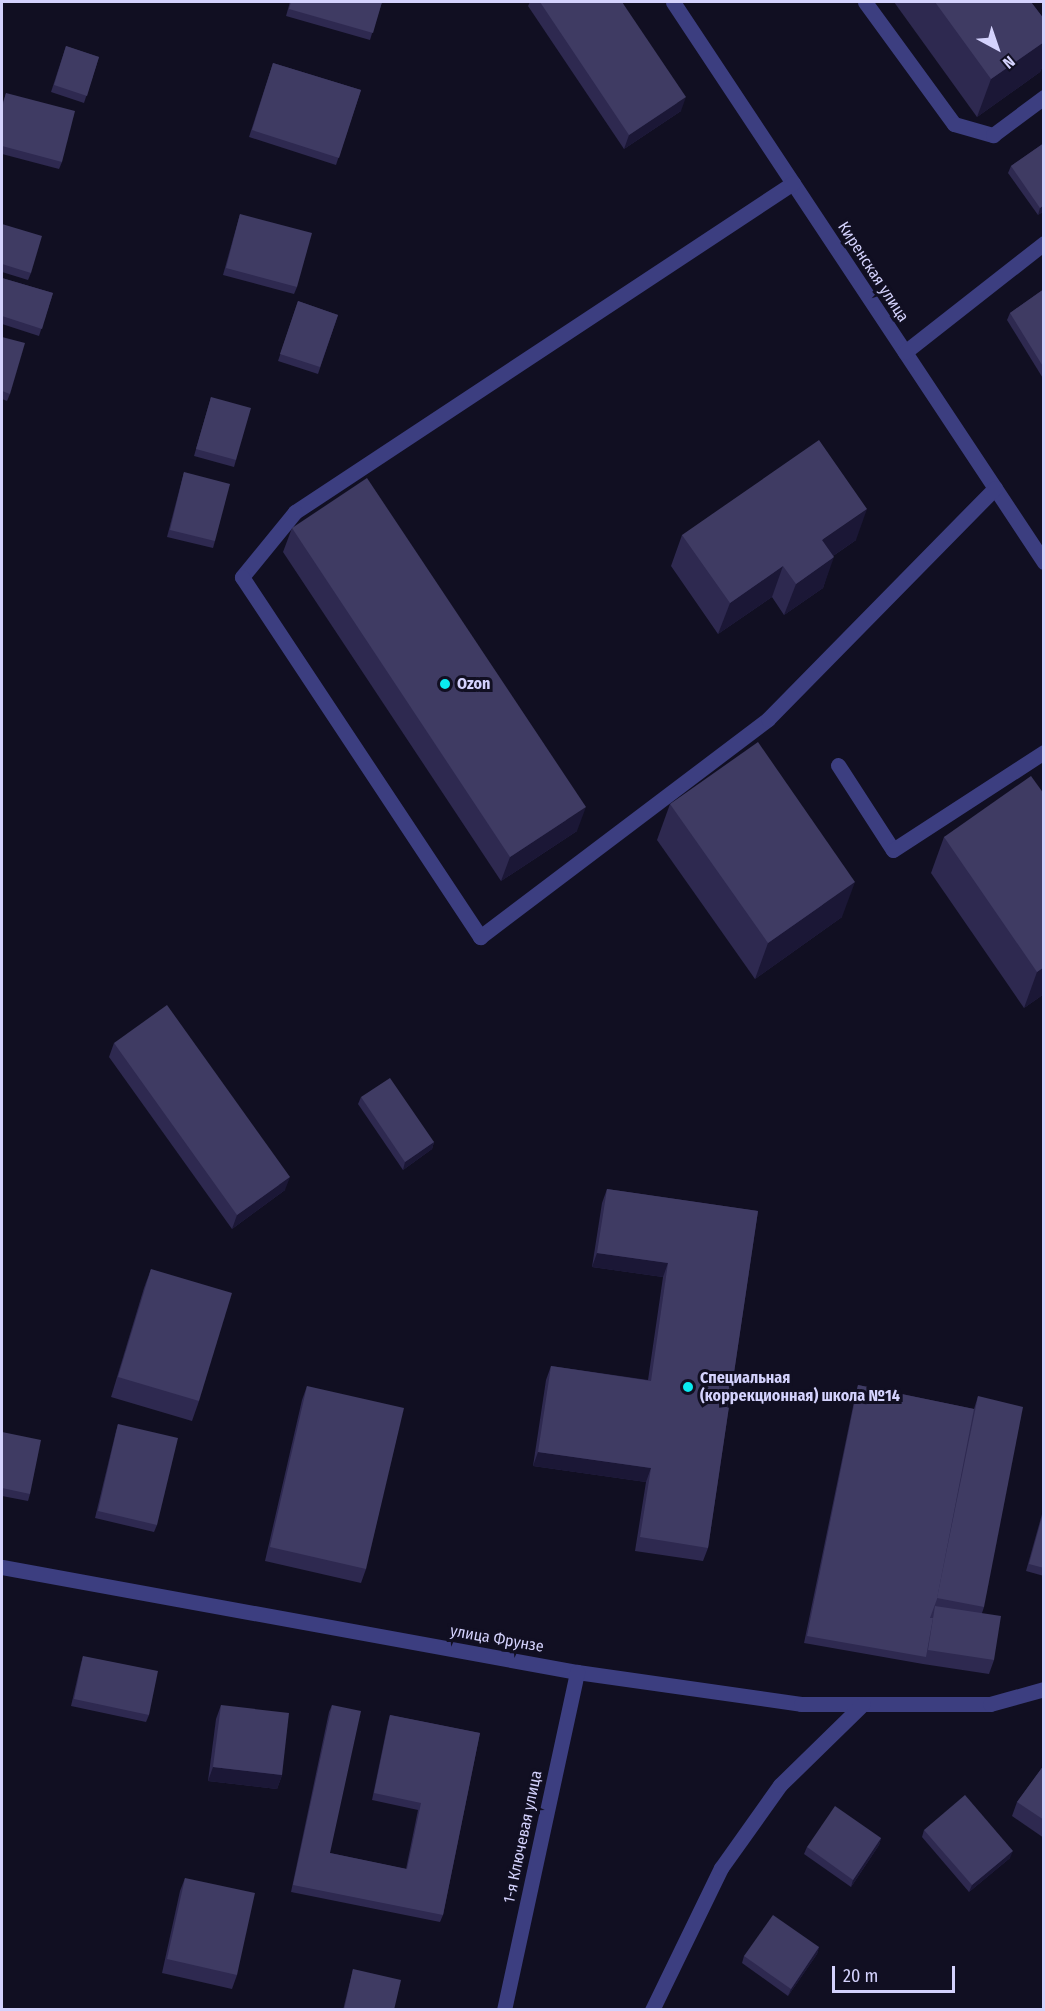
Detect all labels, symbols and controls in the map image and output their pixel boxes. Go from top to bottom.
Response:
north arrow [967,18,1027,78]
text: N [999,52,1019,73]
street label: Киренская улица [833,218,913,326]
place label: Ozon [457,674,490,694]
marker: Ozon [438,677,452,691]
place label: Специальная (коррекционная) школа №14 [700,1368,900,1406]
marker: Специальная (коррекционная) школа №14 [681,1380,695,1394]
street label: улица Фрунзе [449,1621,545,1657]
street label: 1-я Ключевая улица [500,1769,546,1905]
scale bar [835,1954,958,1992]
text: 20 m [843,1965,878,1987]

